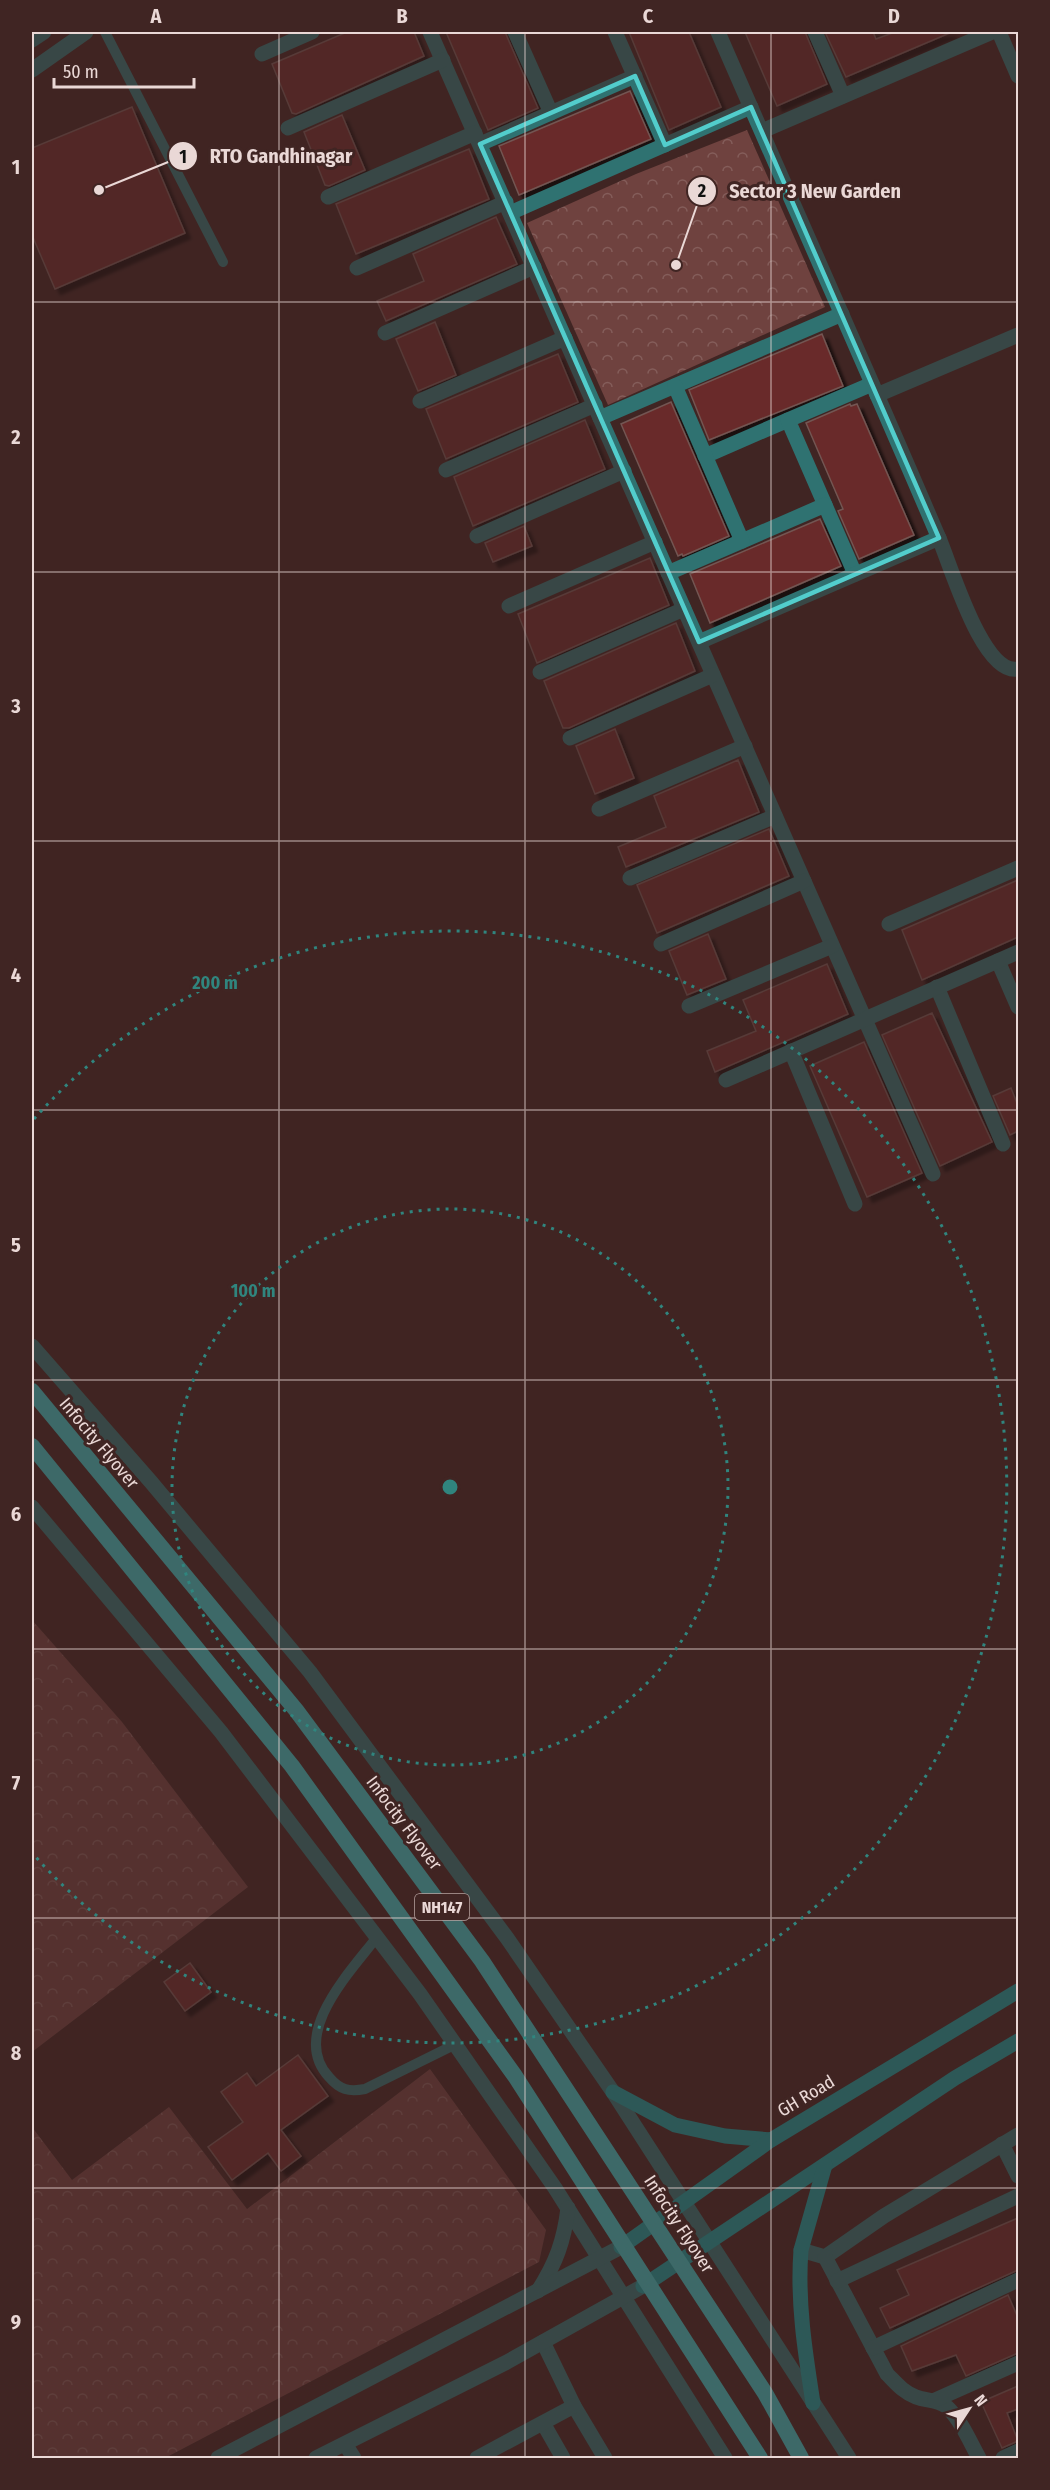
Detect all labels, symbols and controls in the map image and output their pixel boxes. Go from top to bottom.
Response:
text: A [150,4,163,28]
text: B [396,4,408,28]
text: C [643,4,654,28]
text: D [888,4,900,28]
scale bar [54,51,194,89]
text: 50 m [63,61,99,83]
callout: RTO Gandhinagar [168,137,364,175]
text: RTO Gandhinagar [210,144,353,168]
text: 1 [179,146,187,168]
text: 1 [12,155,20,179]
callout: Sector 3 New Garden [687,172,913,210]
text: Sector 3 New Garden [729,179,901,203]
text: 2 [697,180,706,202]
text: 2 [10,425,21,449]
text: 3 [10,694,21,718]
text: 4 [11,963,21,987]
text: 200 m [191,972,238,994]
text: 5 [11,1233,21,1257]
text: 100 m [231,1280,275,1302]
street label: Infocity Flyover [55,1393,144,1494]
centre of rings [440,1477,460,1497]
text: 6 [11,1502,21,1526]
text: 7 [12,1771,21,1795]
street label: Infocity Flyover [361,1772,447,1875]
road number: NH147 [415,1894,469,1920]
text: 8 [11,2041,22,2065]
street label: GH Road [773,2070,839,2122]
street label: Infocity Flyover [639,2171,719,2278]
text: 9 [11,2310,21,2334]
north arrow [939,2379,999,2439]
text: N [970,2391,991,2410]

